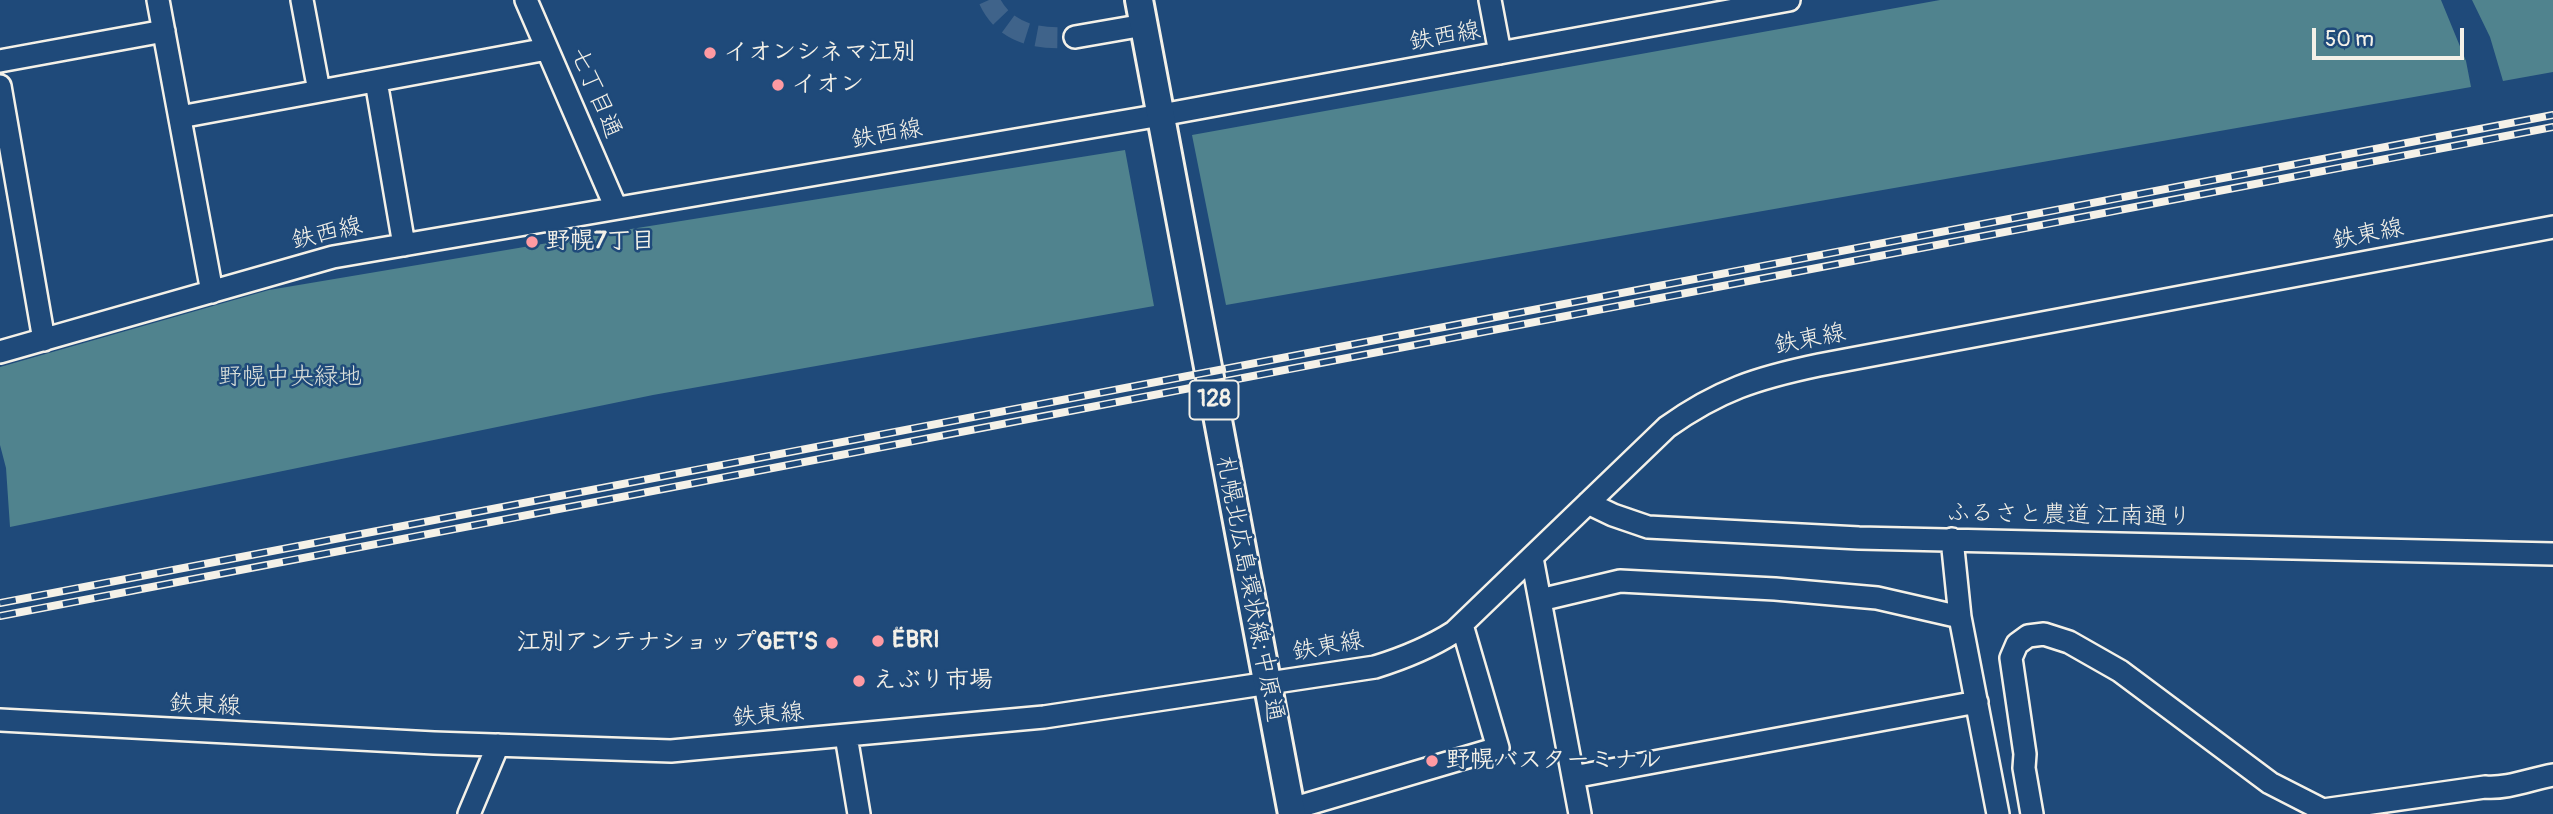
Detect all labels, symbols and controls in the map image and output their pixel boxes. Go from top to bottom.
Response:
scale bar [2315,14,2467,58]
street label: 鉄西線 [1407,17,1483,57]
text: 50 m [2325,26,2374,53]
place label: イオンシネマ江別 [724,39,916,67]
street label: 七丁目通 [563,43,627,143]
marker: イオンシネマ江別 [702,45,718,61]
place label: イオン [792,71,864,99]
marker: イオン [770,77,786,93]
street label: 鉄西線 [849,115,925,155]
street label: 鉄西線 [289,212,365,256]
street label: 鉄東線 [2330,214,2406,256]
place label: 野幌7丁目 [546,228,655,256]
marker: 野幌7丁目 [524,234,540,250]
street label: 鉄東線 [1772,319,1848,361]
park label: 野幌中央緑地 [218,364,362,392]
road number: 128 [1190,380,1238,420]
street label: 札幌北広島環状線;中原通 [1209,453,1289,725]
street label: ふるさと農道 江南通り [1946,499,2192,533]
place label: ËBRI [892,627,940,655]
street label: 鉄東線 [1290,627,1366,667]
place label: 江別アンテナショップGET’S [517,629,818,657]
marker: ËBRI [870,633,886,649]
marker: 江別アンテナショップGET’S [824,635,840,651]
place label: えぶり市場 [873,667,993,695]
marker: えぶり市場 [851,673,867,689]
street label: 鉄東線 [168,690,242,722]
street label: 鉄東線 [731,699,805,733]
place label: 野幌バスターミナル [1446,747,1662,775]
marker: 野幌バスターミナル [1424,753,1440,769]

